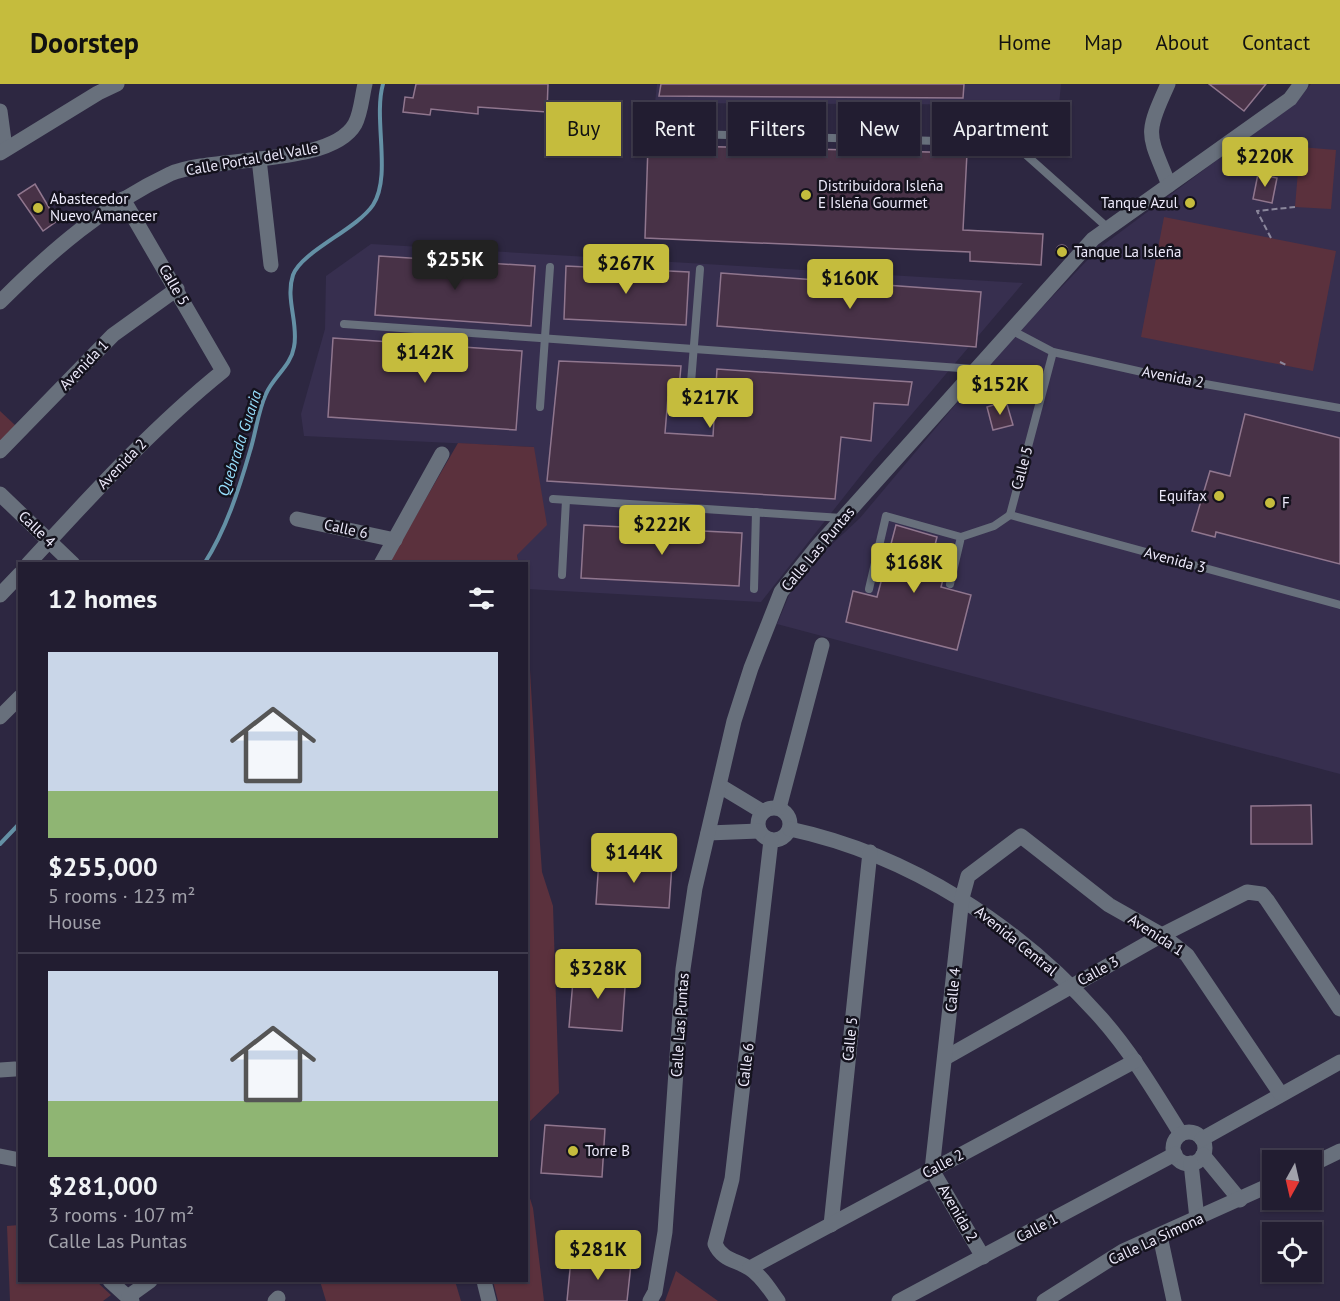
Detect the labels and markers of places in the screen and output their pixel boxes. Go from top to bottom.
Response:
pin: $220K [1223,137,1307,188]
place label: Distribuidora Isleña E Isleña Gourmet [818,176,944,212]
marker: Distribuidora Isleña E Isleña Gourmet [799,188,813,202]
place label: Abastecedor Nuevo Amanecer [50,189,157,225]
place label: Tanque Azul [1101,193,1179,212]
marker: Tanque Azul [1183,196,1197,210]
marker: Abastecedor Nuevo Amanecer [31,201,45,215]
pin: $255K [413,240,497,291]
place label: Tanque La Isleña [1074,242,1181,261]
pin: $267K [584,244,668,295]
marker: Tanque La Isleña [1055,245,1069,259]
pin: $160K [808,259,892,310]
pin: $142K [383,333,467,384]
pin: $152K [958,365,1042,416]
pin: $217K [668,378,752,429]
place label: Equifax [1159,486,1207,505]
marker: Equifax [1212,489,1226,503]
place label: F [1282,493,1290,512]
marker: F [1263,496,1277,510]
pin: $222K [620,505,704,556]
pin: $168K [872,543,956,594]
pin: $144K [592,833,676,884]
pin: $328K [556,949,640,1000]
place label: Torre B [585,1141,630,1160]
marker: Torre B [566,1144,580,1158]
pin: $281K [556,1230,640,1281]

